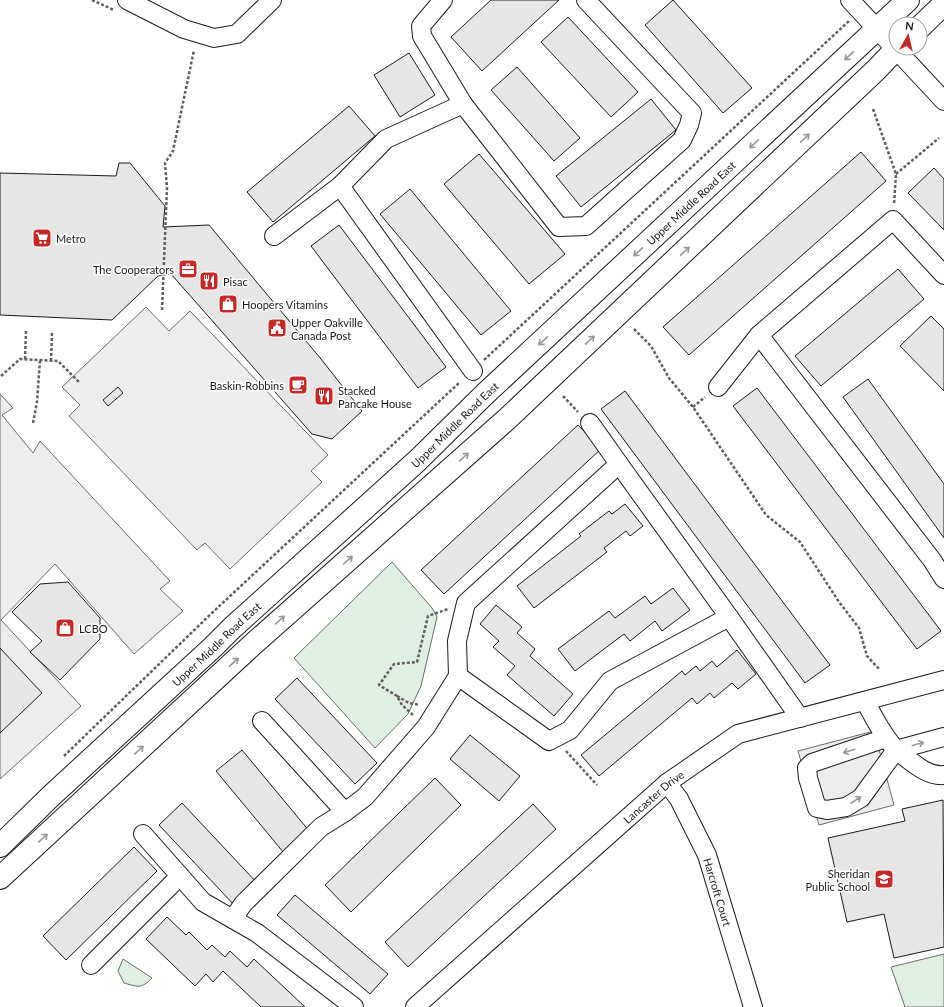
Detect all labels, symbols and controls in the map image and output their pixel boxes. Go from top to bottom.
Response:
north arrow [888,16,928,56]
text: N [904,19,915,33]
one-way arrow [844,51,854,61]
one-way arrow [800,133,810,143]
one-way arrow [748,140,759,149]
street label: Upper Middle Road East [643,158,738,247]
supermarket icon: Metro [31,227,53,249]
place label: Metro [56,232,86,245]
one-way arrow [680,246,690,256]
one-way arrow [633,247,643,257]
office icon: The Cooperators [177,258,199,280]
place label: The Cooperators [93,263,174,276]
restaurant icon: Pisac [198,270,220,292]
place label: Pisac [223,275,248,288]
shop icon: Hoopers Vitamins [217,293,239,315]
place label: Hoopers Vitamins [242,298,328,311]
place label: Upper Oakville Canada Post [291,316,363,342]
public building icon: Upper Oakville Canada Post [266,317,288,339]
one-way arrow [585,335,595,345]
one-way arrow [537,336,548,345]
cafe icon: Baskin-Robbins [287,374,309,396]
place label: Baskin-Robbins [210,379,284,392]
street label: Upper Middle Road East [408,379,501,470]
place label: Stacked Pancake House [338,384,412,410]
restaurant icon: Stacked Pancake House [313,385,335,407]
one-way arrow [459,452,469,462]
one-way arrow [343,555,353,564]
street label: Upper Middle Road East [169,599,263,688]
one-way arrow [275,615,285,625]
shop icon: LCBO [54,617,76,639]
place label: LCBO [79,622,108,635]
one-way arrow [229,657,239,666]
one-way arrow [911,740,924,747]
one-way arrow [133,745,144,754]
one-way arrow [844,747,856,755]
street label: Lancaster Drive [620,767,686,826]
one-way arrow [850,796,862,804]
one-way arrow [38,833,48,842]
street label: Harcroft Court [702,856,735,927]
place label: Sheridan Public School [805,867,870,893]
school or university icon: Sheridan Public School [873,868,895,890]

